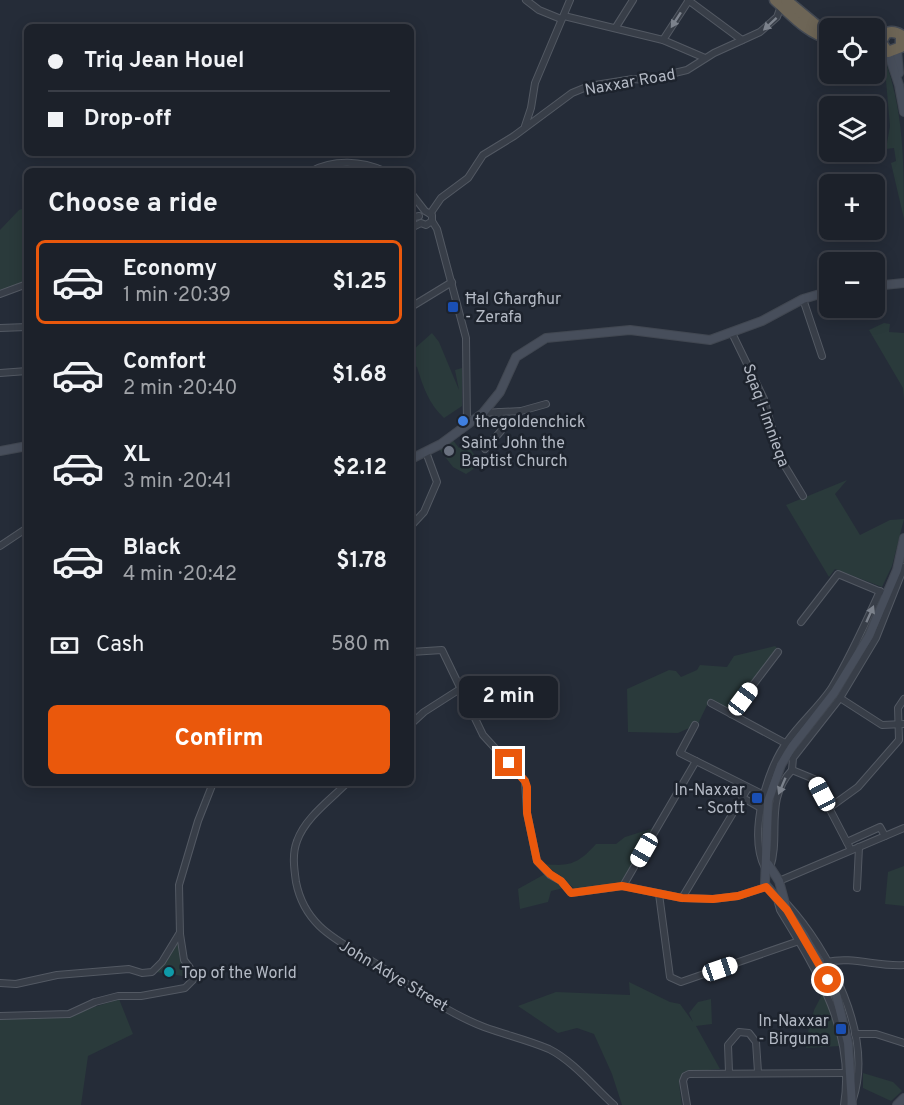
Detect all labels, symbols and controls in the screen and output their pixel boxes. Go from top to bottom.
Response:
one-way arrow [670,12,682,28]
one-way arrow [763,16,777,30]
map controls [819,18,885,318]
button: locate [819,18,885,84]
text: Triq Jean Houel [84,48,244,75]
street label: Naxxar Road [583,65,677,101]
button: layers [819,96,885,162]
text: Drop-off [84,106,171,133]
button: + [819,174,885,240]
text: Choose a ride [48,187,218,221]
button: − [819,252,885,318]
icon: car [51,255,105,309]
text: Economy [123,256,217,283]
text: $1.25 [333,269,387,296]
text: 1 min · 20:39 [123,283,231,309]
place label: Ħal Għargħur - Zerafa [465,290,561,328]
marker: Ħal Għargħur - Zerafa [446,300,460,314]
icon: car [51,348,105,402]
text: Comfort [123,349,206,376]
text: $1.68 [332,362,387,389]
street label: Sqaq l-Imnieqa [737,362,793,470]
text: 2 min · 20:40 [123,376,237,402]
place label: thegoldenchick [475,413,586,433]
marker: thegoldenchick [456,414,470,428]
place label: Saint John the Baptist Church [461,434,567,472]
icon: car [51,441,105,495]
text: XL [123,442,150,469]
marker: Saint John the Baptist Church [442,444,456,458]
text: $2.12 [333,455,387,482]
text: 3 min · 20:41 [123,469,232,495]
icon: car [51,534,105,588]
text: Black [123,535,181,562]
text: $1.78 [336,548,387,575]
text: 4 min · 20:42 [123,562,237,588]
one-way arrow [866,605,875,623]
icon: cash [48,629,81,662]
text: Cash [96,632,145,659]
text: 580 m [331,632,390,658]
callout: 2 min [460,676,558,718]
car [725,679,761,719]
text: 2 min [482,684,535,710]
button: Confirm [48,705,390,774]
route end [495,749,522,776]
car [806,774,838,814]
one-way arrow [778,777,788,795]
place label: In-Naxxar - Scott [674,781,745,819]
marker: In-Naxxar - Scott [750,791,764,805]
car [627,830,661,870]
street label: John Adye Street [335,936,451,1017]
car [700,955,740,983]
place label: Top of the World [181,964,297,984]
marker: Top of the World [162,965,176,979]
route start [814,966,841,993]
place label: In-Naxxar - Birguma [758,1012,829,1050]
marker: In-Naxxar - Birguma [834,1022,848,1036]

